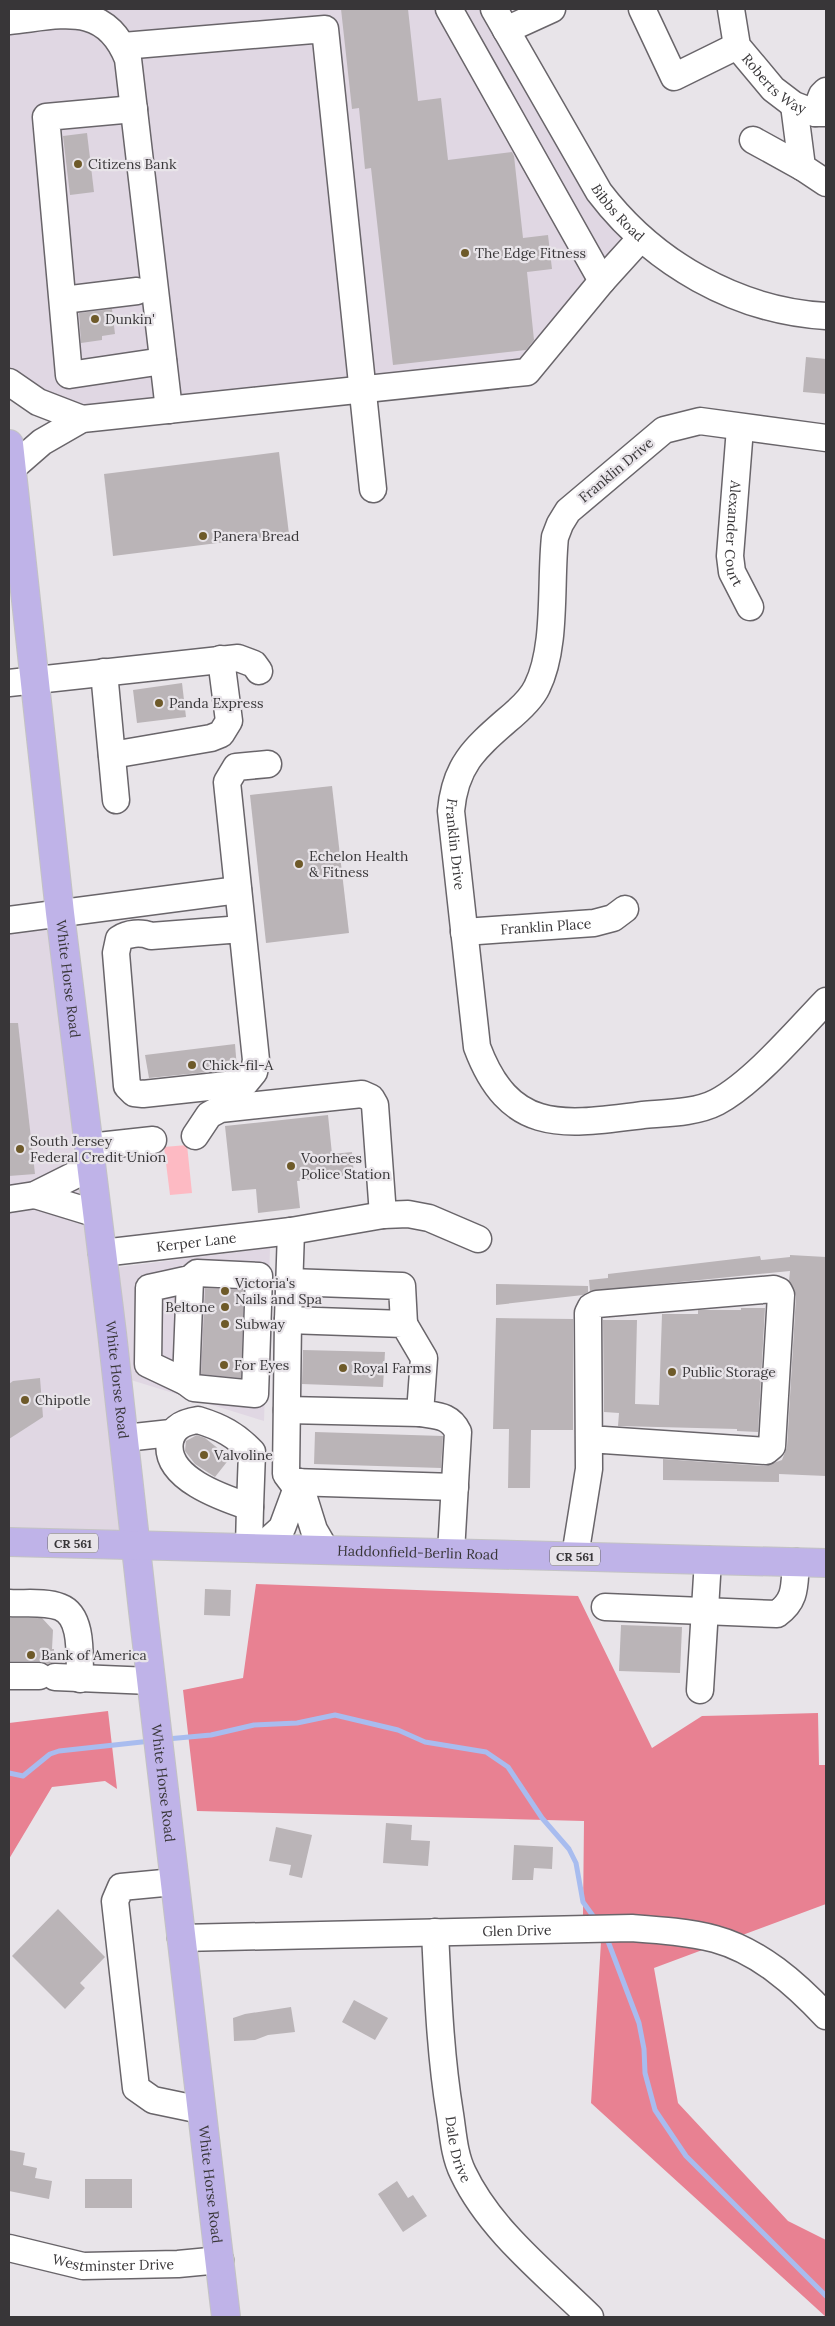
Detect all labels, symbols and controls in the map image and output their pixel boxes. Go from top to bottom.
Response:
street label: Roberts Way [738,50,809,118]
place label: Citizens Bank [88,155,177,173]
marker: Citizens Bank [72,158,84,170]
street label: Bibbs Road [587,181,648,245]
place label: The Edge Fitness [475,244,586,262]
marker: The Edge Fitness [459,247,471,259]
place label: Dunkin' [105,310,155,328]
marker: Dunkin' [89,313,101,325]
street label: Franklin Drive [575,433,657,506]
street label: Alexander Court [721,479,747,590]
place label: Panera Bread [213,527,299,545]
marker: Panera Bread [197,530,209,542]
place label: Panda Express [169,694,263,712]
marker: Panda Express [153,697,165,709]
street label: Franklin Drive [442,797,469,891]
place label: Echelon Health & Fitness [309,847,408,881]
marker: Echelon Health & Fitness [293,858,305,870]
street label: Franklin Place [500,914,592,938]
street label: White Horse Road [52,919,84,1039]
place label: Chick-fil-A [202,1056,274,1074]
marker: Chick-fil-A [186,1059,198,1071]
place label: South Jersey Federal Credit Union [30,1132,167,1166]
marker: South Jersey Federal Credit Union [14,1143,26,1155]
place label: Voorhees Police Station [300,1149,391,1183]
marker: Voorhees Police Station [285,1160,297,1172]
street label: Kerper Lane [155,1228,238,1256]
place label: Victoria's Nails and Spa [234,1274,322,1308]
marker: Victoria's Nails and Spa [219,1285,231,1297]
place label: Beltone [165,1298,215,1316]
marker: Beltone [219,1301,231,1313]
place label: Subway [235,1315,285,1333]
marker: Subway [219,1318,231,1330]
street label: White Horse Road [102,1320,133,1440]
place label: For Eyes [234,1356,289,1374]
marker: For Eyes [218,1359,230,1371]
place label: Royal Farms [353,1359,431,1377]
marker: Royal Farms [337,1362,349,1374]
place label: Public Storage [682,1363,776,1381]
marker: Public Storage [666,1366,678,1378]
place label: Chipotle [35,1391,91,1409]
marker: Chipotle [19,1394,31,1406]
place label: Valvoline [213,1446,273,1464]
marker: Valvoline [198,1449,210,1461]
road number: CR 561 [48,1534,98,1552]
street label: Haddonfield-Berlin Road [337,1541,499,1564]
road number: CR 561 [550,1546,600,1565]
place label: Bank of America [41,1646,147,1664]
marker: Bank of America [25,1649,37,1661]
street label: White Horse Road [147,1723,179,1843]
street label: Glen Drive [482,1921,552,1940]
street label: Dale Drive [441,2115,475,2186]
street label: White Horse Road [195,2124,226,2244]
street label: Westminster Drive [51,2250,174,2275]

